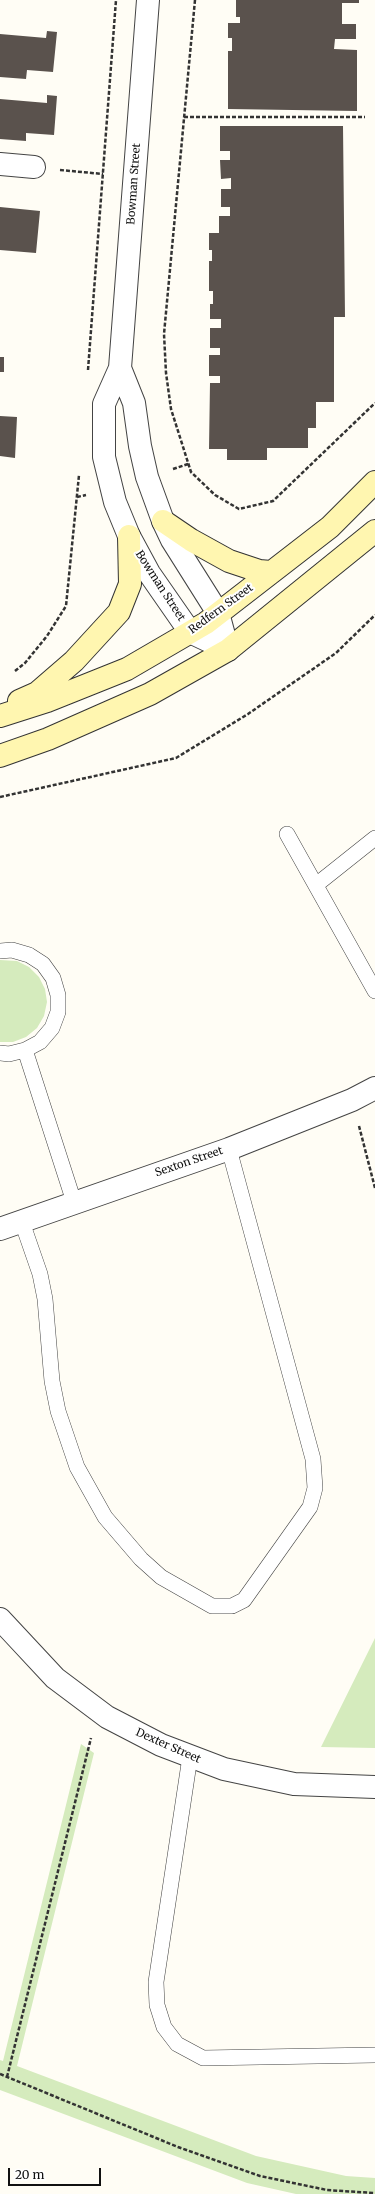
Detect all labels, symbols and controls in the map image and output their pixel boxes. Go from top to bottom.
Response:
street label: Bowman Street [125,143,143,225]
street label: Bowman Street [132,548,188,624]
street label: Redfern Street [186,581,256,637]
street label: Sexton Street [153,1144,225,1180]
street label: Dexter Street [133,1726,203,1766]
scale bar [10,2160,103,2186]
text: 20 m [15,2167,44,2182]

